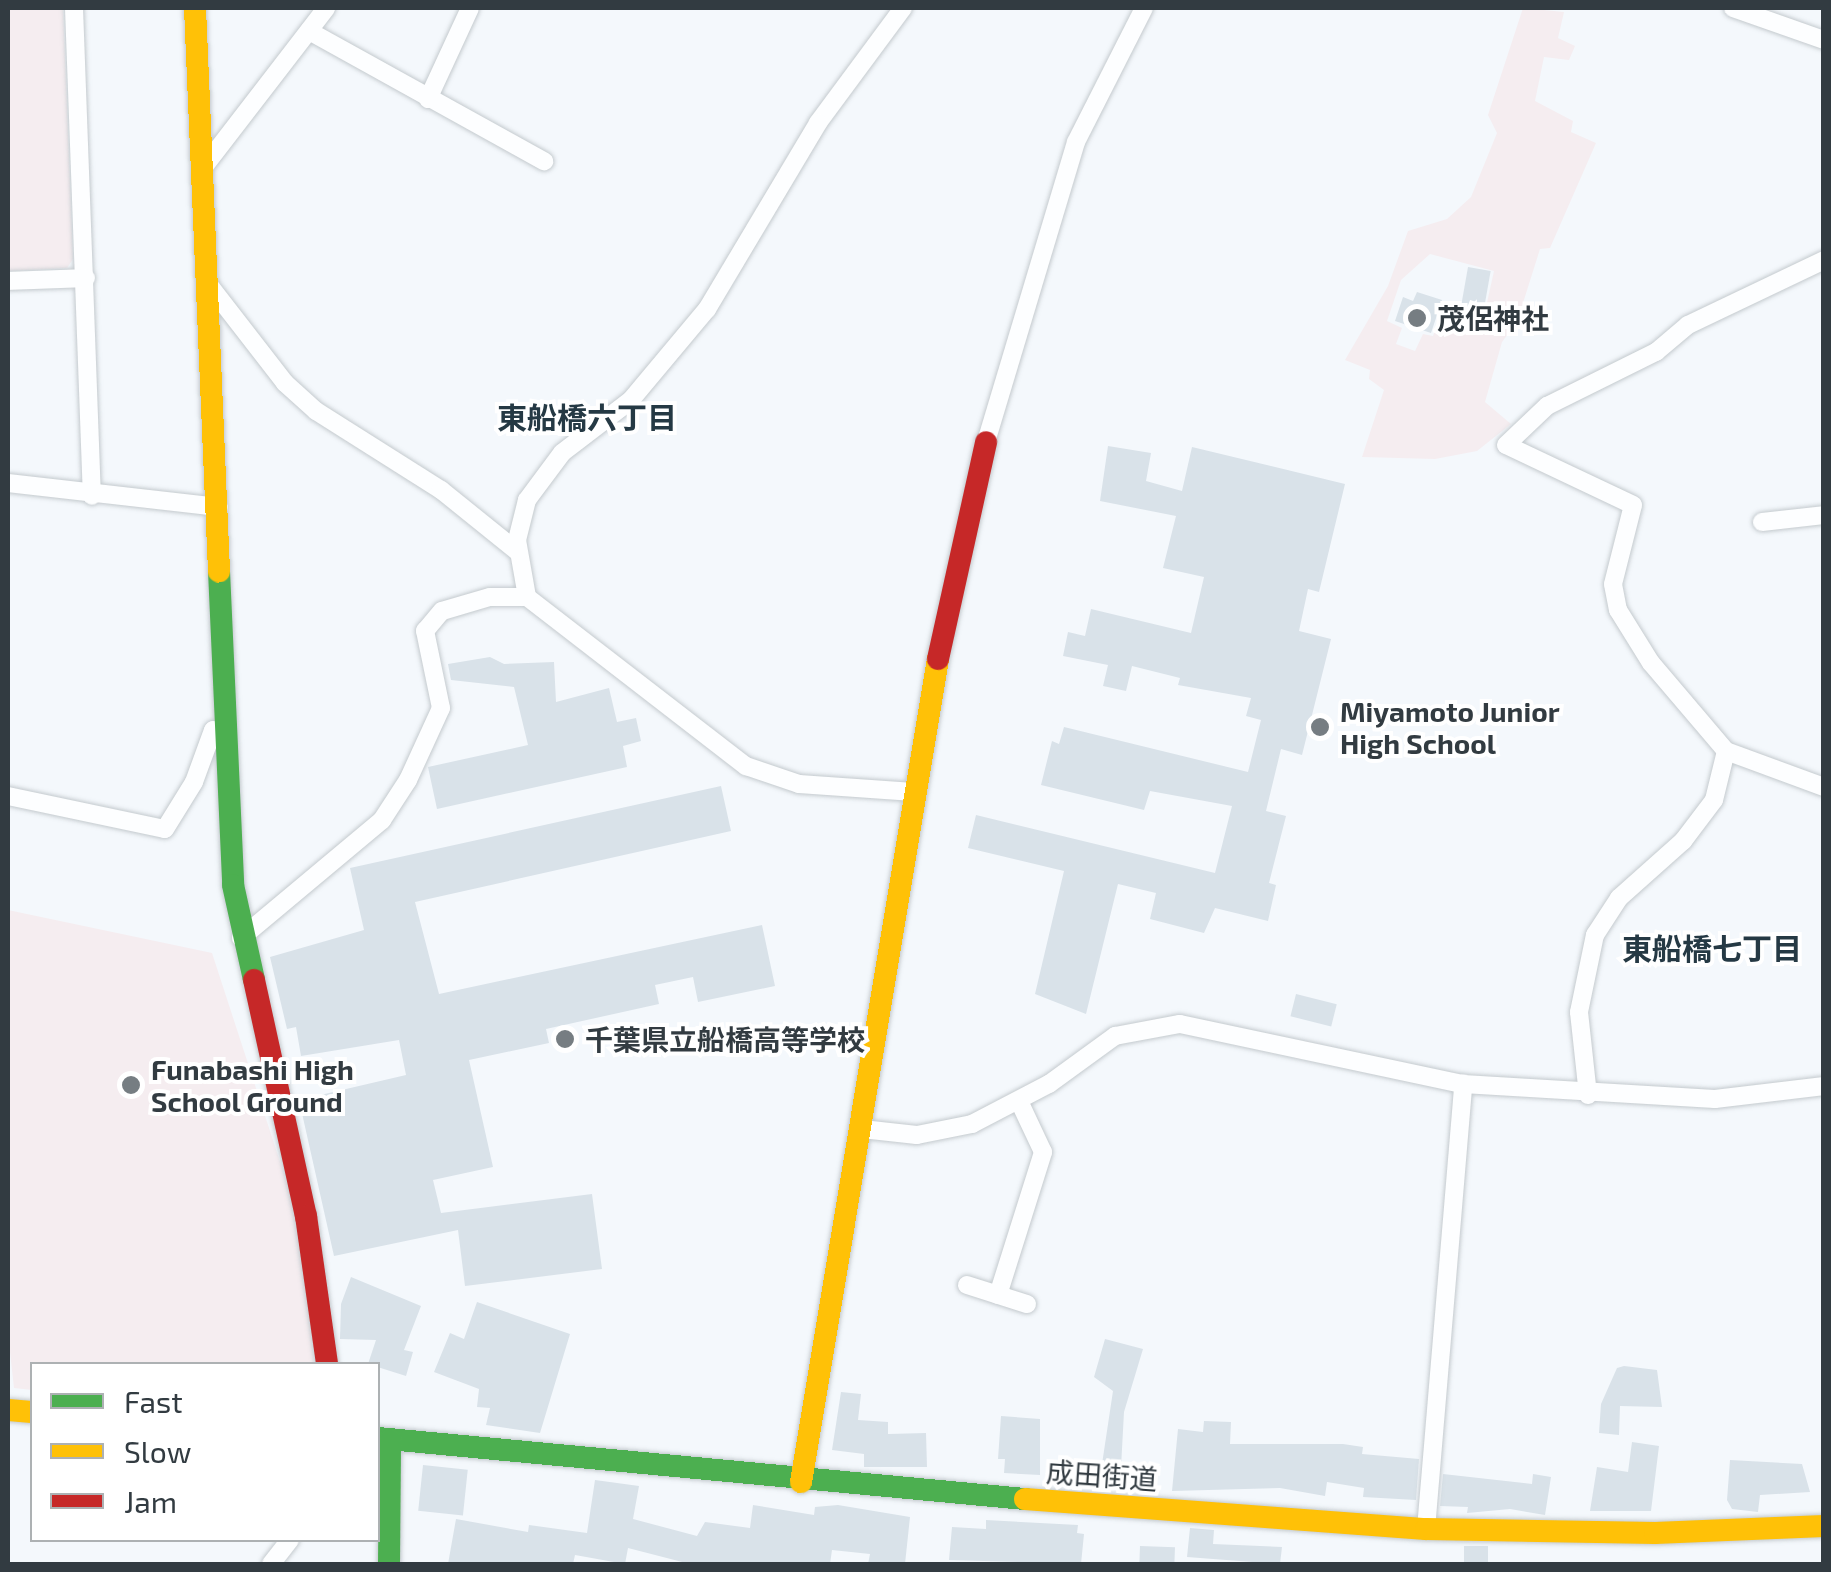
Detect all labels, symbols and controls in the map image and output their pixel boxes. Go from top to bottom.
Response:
place label: 茂侶神社 [1437,301,1549,335]
marker: 茂侶神社 [1406,307,1428,329]
district label: 東船橋六丁目 [497,399,677,435]
place label: Miyamoto Junior High School [1340,694,1560,760]
marker: Miyamoto Junior High School [1309,716,1331,738]
district label: 東船橋七丁目 [1622,930,1802,966]
place label: 千葉県立船橋高等学校 [585,1022,865,1056]
marker: 千葉県立船橋高等学校 [554,1028,576,1050]
place label: Funabashi High School Ground [151,1052,354,1118]
marker: Funabashi High School Ground [120,1074,142,1096]
legend [30,1362,380,1542]
text: Fast [124,1383,183,1419]
text: Slow [124,1433,191,1469]
street label: 成田街道 [1045,1454,1159,1496]
text: Jam [124,1483,177,1519]

